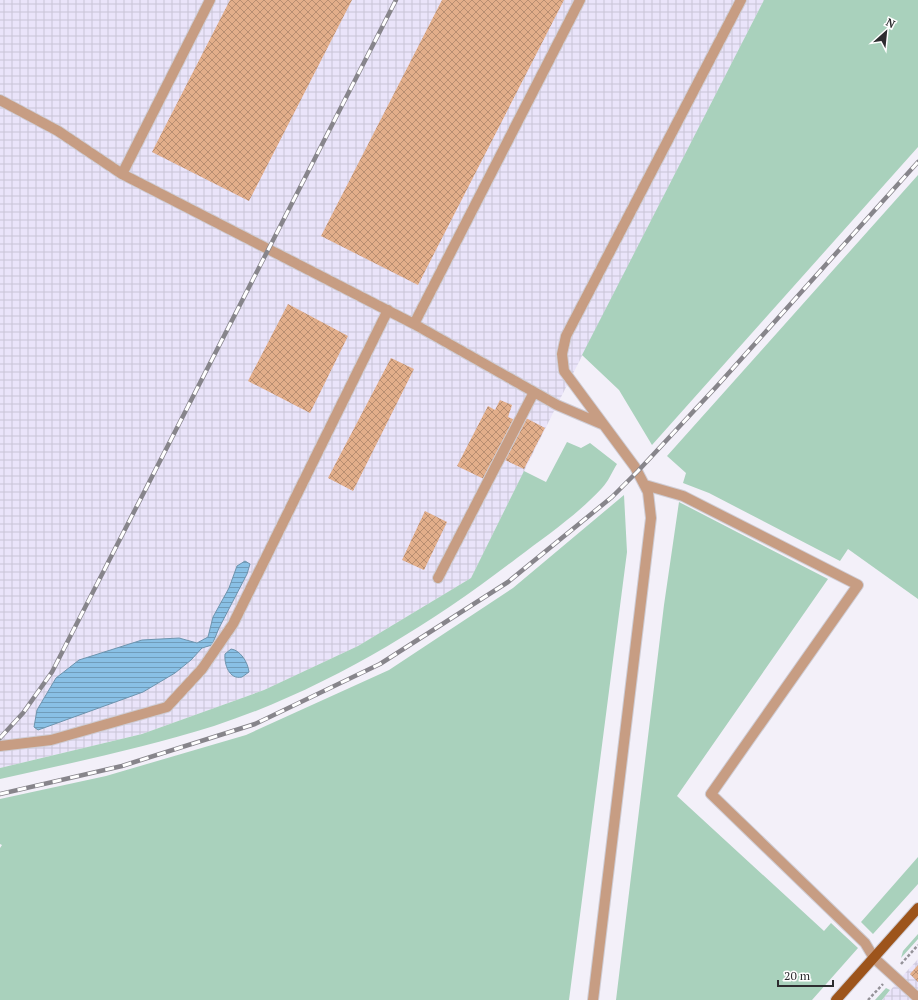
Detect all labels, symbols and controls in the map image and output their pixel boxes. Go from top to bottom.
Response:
north arrow [866,12,906,52]
text: N [884,15,898,32]
scale bar [778,962,833,988]
text: 20 m [784,968,811,983]

